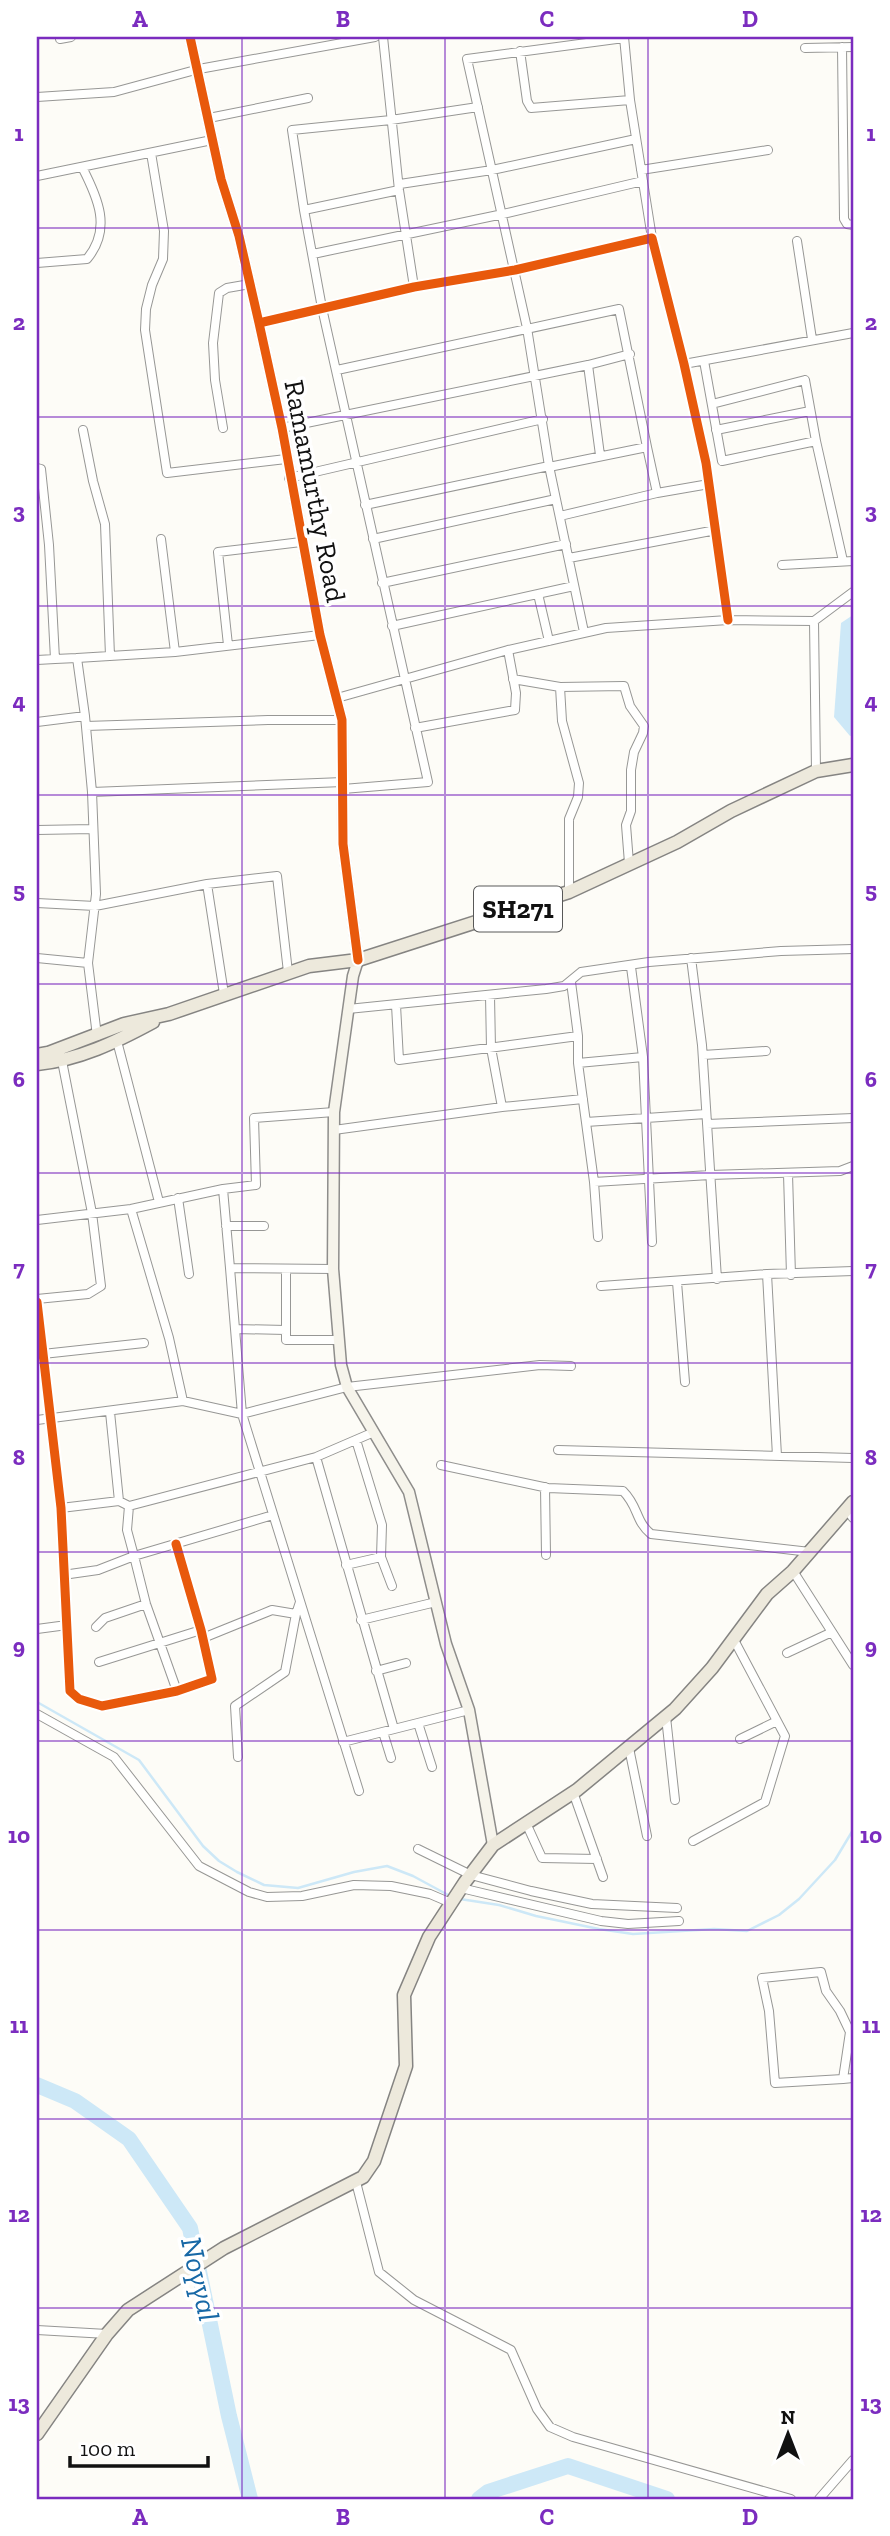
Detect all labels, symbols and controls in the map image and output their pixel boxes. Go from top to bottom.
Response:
text: A [132,5,148,33]
text: B [336,5,350,33]
text: C [540,5,554,33]
text: D [742,5,758,33]
text: 1 [14,119,24,147]
text: 1 [866,119,876,147]
text: 2 [13,308,25,336]
text: 2 [865,308,877,336]
street label: Ramamurthy Road [277,377,353,605]
text: 3 [13,497,25,525]
text: 3 [865,497,877,525]
text: 4 [12,687,26,715]
text: 4 [864,687,878,715]
text: 5 [13,876,25,904]
text: 5 [865,876,877,904]
road number: SH271 [474,887,562,932]
text: 6 [13,1065,25,1093]
text: 6 [865,1065,877,1093]
text: 7 [13,1254,25,1282]
text: 7 [865,1254,877,1282]
text: 8 [13,1443,25,1471]
text: 8 [865,1443,877,1471]
text: 9 [13,1632,25,1660]
text: 9 [865,1632,877,1660]
text: 10 [8,1821,30,1849]
text: 10 [860,1821,882,1849]
text: 11 [10,2011,28,2039]
text: 11 [862,2011,880,2039]
text: 12 [8,2200,30,2228]
text: 12 [860,2200,882,2228]
water label: Noyyal [173,2233,227,2325]
text: 13 [8,2389,30,2417]
text: 13 [860,2389,882,2417]
north arrow [754,2400,824,2470]
text: N [781,2406,795,2429]
scale bar [70,2424,208,2468]
text: 100 m [80,2436,135,2461]
text: A [132,2503,148,2531]
text: B [336,2503,350,2531]
text: C [540,2503,554,2531]
text: D [742,2503,758,2531]

